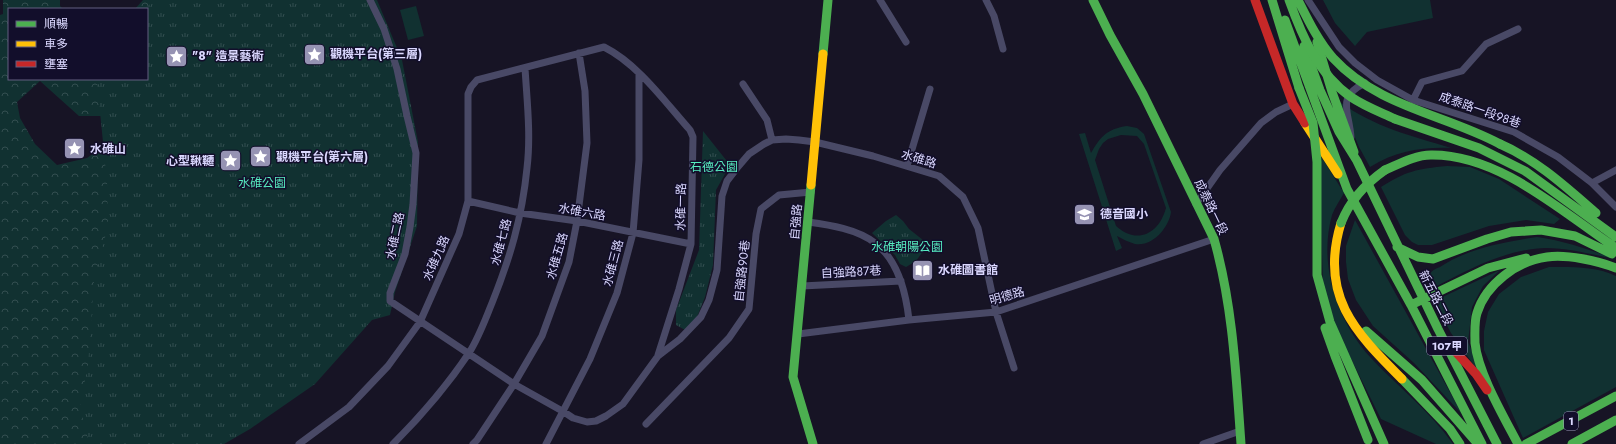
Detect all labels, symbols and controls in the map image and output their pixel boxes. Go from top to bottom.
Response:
legend [8,8,148,80]
text: 順暢 [44,15,68,33]
text: 車多 [44,35,68,53]
place icon: 觀機平台(第三層) [302,41,328,67]
place icon: "8" 造景藝術 [164,43,190,69]
place label: 觀機平台(第三層) [330,45,422,63]
place label: "8" 造景藝術 [192,47,264,65]
text: 壅塞 [44,55,68,73]
street label: 成泰路一段98巷 [1437,88,1523,132]
place icon: 水碓山 [62,136,88,162]
place label: 水碓山 [90,140,126,158]
place icon: 觀機平台(第六層) [247,144,273,170]
street label: 水碓路 [899,145,939,173]
place icon: 心型鞦韆 [217,148,243,174]
place label: 觀機平台(第六層) [276,148,368,166]
place label: 心型鞦韆 [166,152,215,170]
park label: 石德公園 [690,158,738,176]
park label: 水碓公園 [238,174,286,192]
street label: 成泰路一段 [1190,176,1232,238]
street label: 水碓一路 [672,183,690,231]
street label: 水碓六路 [557,199,607,225]
school or university icon: 德音國小 [1071,201,1097,227]
street label: 自強路 [785,203,807,241]
place label: 德音國小 [1100,205,1148,223]
street label: 水碓二路 [381,211,409,261]
street label: 水碓七路 [486,216,516,268]
street label: 水碓五路 [542,230,572,282]
street label: 水碓九路 [418,232,454,284]
street label: 水碓三路 [598,237,628,289]
park label: 水碓朝陽公園 [871,238,943,256]
street label: 自強路90巷 [730,239,754,303]
library icon: 水碓圖書館 [910,257,936,283]
street label: 自強路87巷 [820,261,882,283]
place label: 水碓圖書館 [938,261,998,279]
street label: 新五路二段 [1414,267,1458,329]
street label: 明德路 [987,282,1027,310]
road number: 107甲 [1427,337,1467,355]
road number: 1 [1564,412,1578,430]

